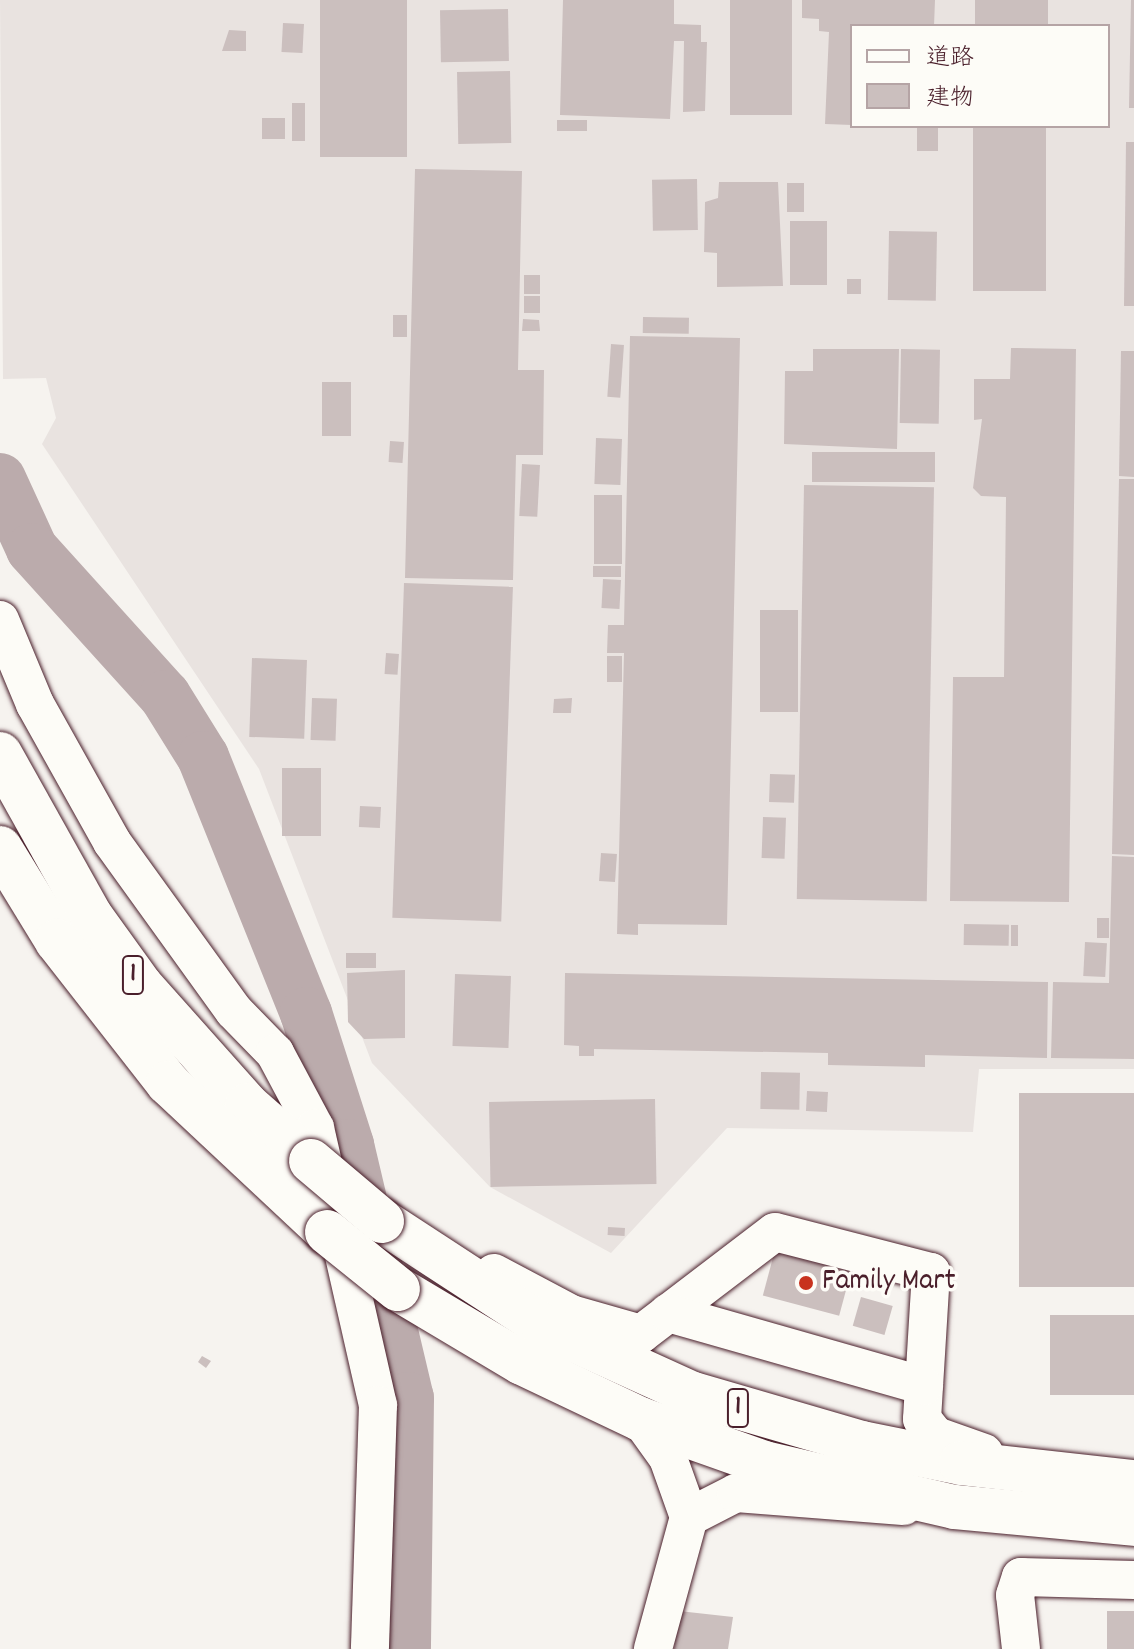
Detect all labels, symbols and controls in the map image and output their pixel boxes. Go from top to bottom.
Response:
legend [850,24,1110,128]
text: 道路 [926,42,974,76]
text: 建物 [926,82,974,116]
road number: 1 [121,951,145,999]
place label: Family Mart [822,1265,956,1301]
marker: Family Mart [797,1274,815,1292]
road number: 1 [726,1384,750,1432]

